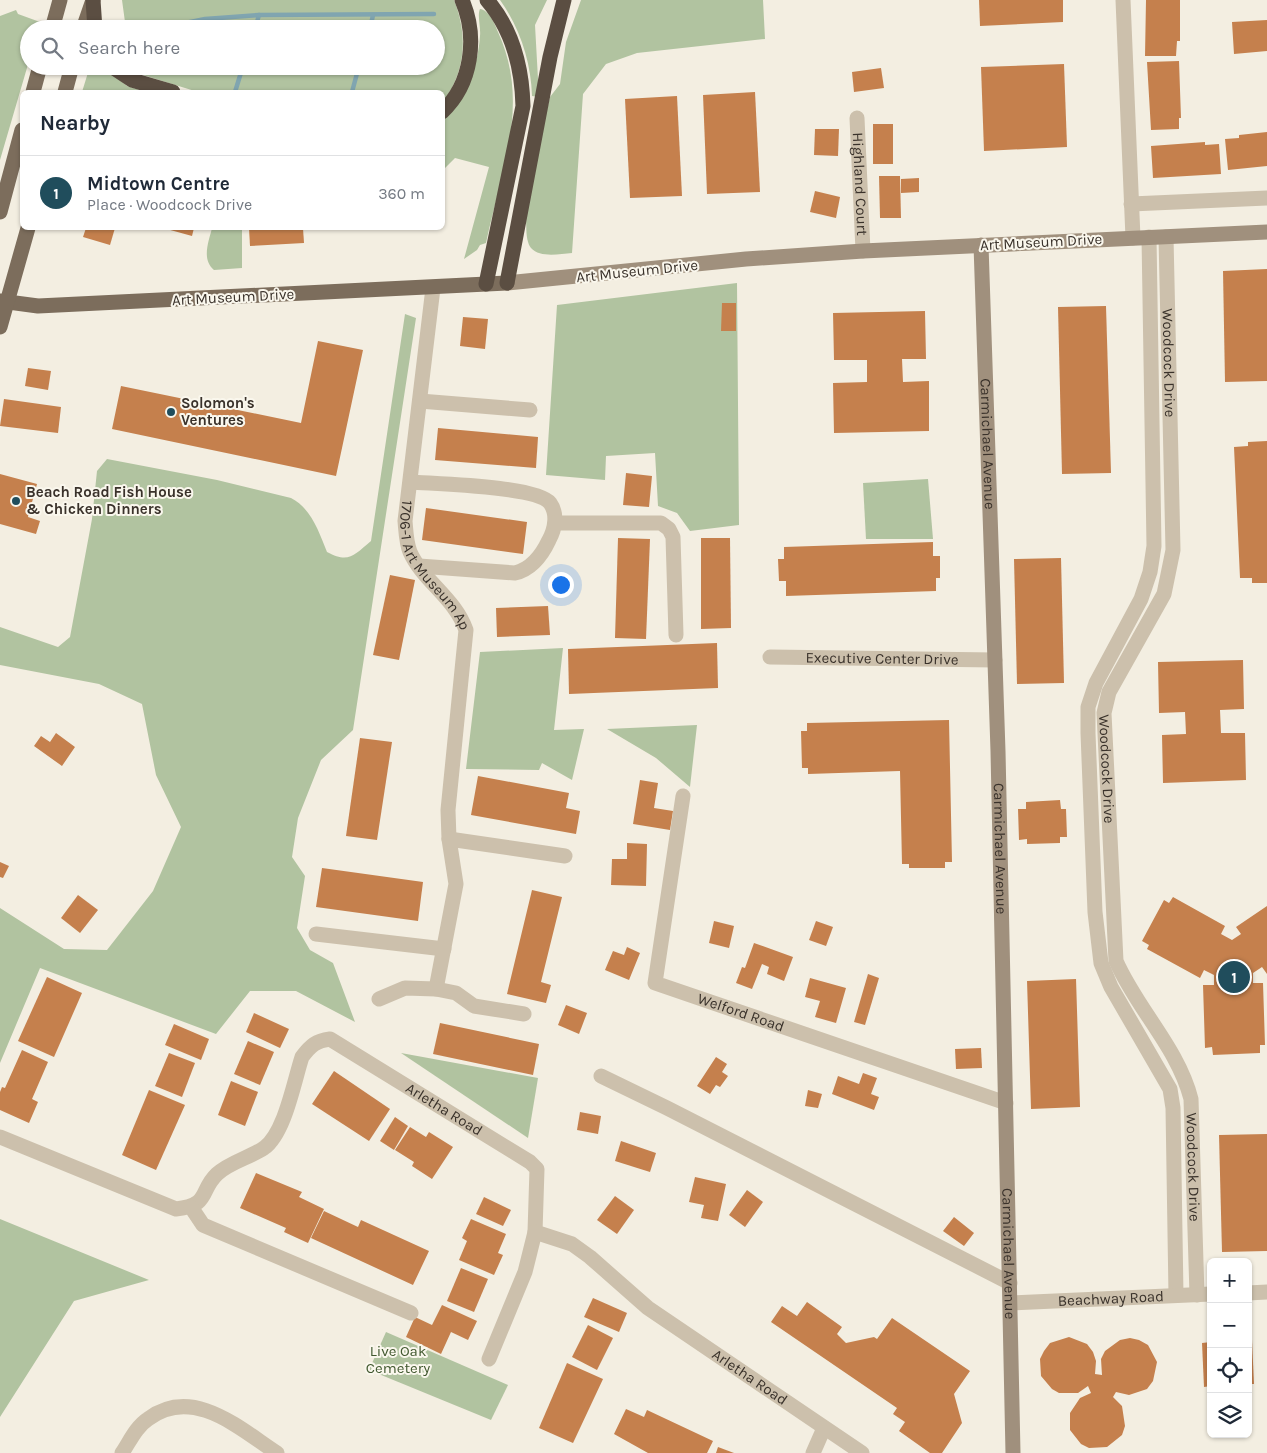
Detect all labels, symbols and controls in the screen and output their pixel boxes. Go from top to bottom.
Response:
search box [20,20,445,75]
icon: search [38,34,66,62]
text: Search here [78,37,180,59]
text: Nearby [40,111,110,135]
street label: Highland Court [849,132,871,236]
text: Midtown Centre [87,173,230,195]
text: 1 [53,184,59,203]
text: 360 m [378,184,425,203]
text: Place · Woodcock Drive [87,195,252,214]
street label: Art Museum Drive [979,230,1103,254]
street label: Art Museum Drive [575,256,699,286]
street label: Art Museum Drive [171,285,295,309]
street label: Woodcock Drive [1159,308,1179,418]
street label: Carmichael Avenue [976,378,999,510]
place label: Solomon's Ventures [181,394,255,429]
marker: Solomon's Ventures [165,406,177,418]
place label: Beach Road Fish House & Chicken Dinners [26,483,192,518]
marker: Beach Road Fish House & Chicken Dinners [10,495,22,507]
street label: 1706-1 Art Museum Ap [396,499,474,633]
your location [548,572,574,598]
street label: Executive Center Drive [805,648,959,669]
street label: Woodcock Drive [1095,714,1118,824]
street label: Carmichael Avenue [990,783,1010,915]
pin: 1 [1218,958,1250,996]
street label: Welford Road [695,989,787,1036]
street label: Arletha Road [402,1079,486,1140]
street label: Woodcock Drive [1182,1112,1204,1222]
street label: Carmichael Avenue [998,1188,1019,1319]
map controls [1207,1258,1252,1438]
button: + [1207,1258,1252,1303]
street label: Beachway Road [1057,1287,1164,1310]
button: − [1207,1303,1252,1348]
park label: Live Oak Cemetery [366,1342,430,1377]
street label: Arletha Road [709,1345,791,1409]
button: locate [1207,1348,1252,1393]
button: layers [1207,1393,1252,1438]

